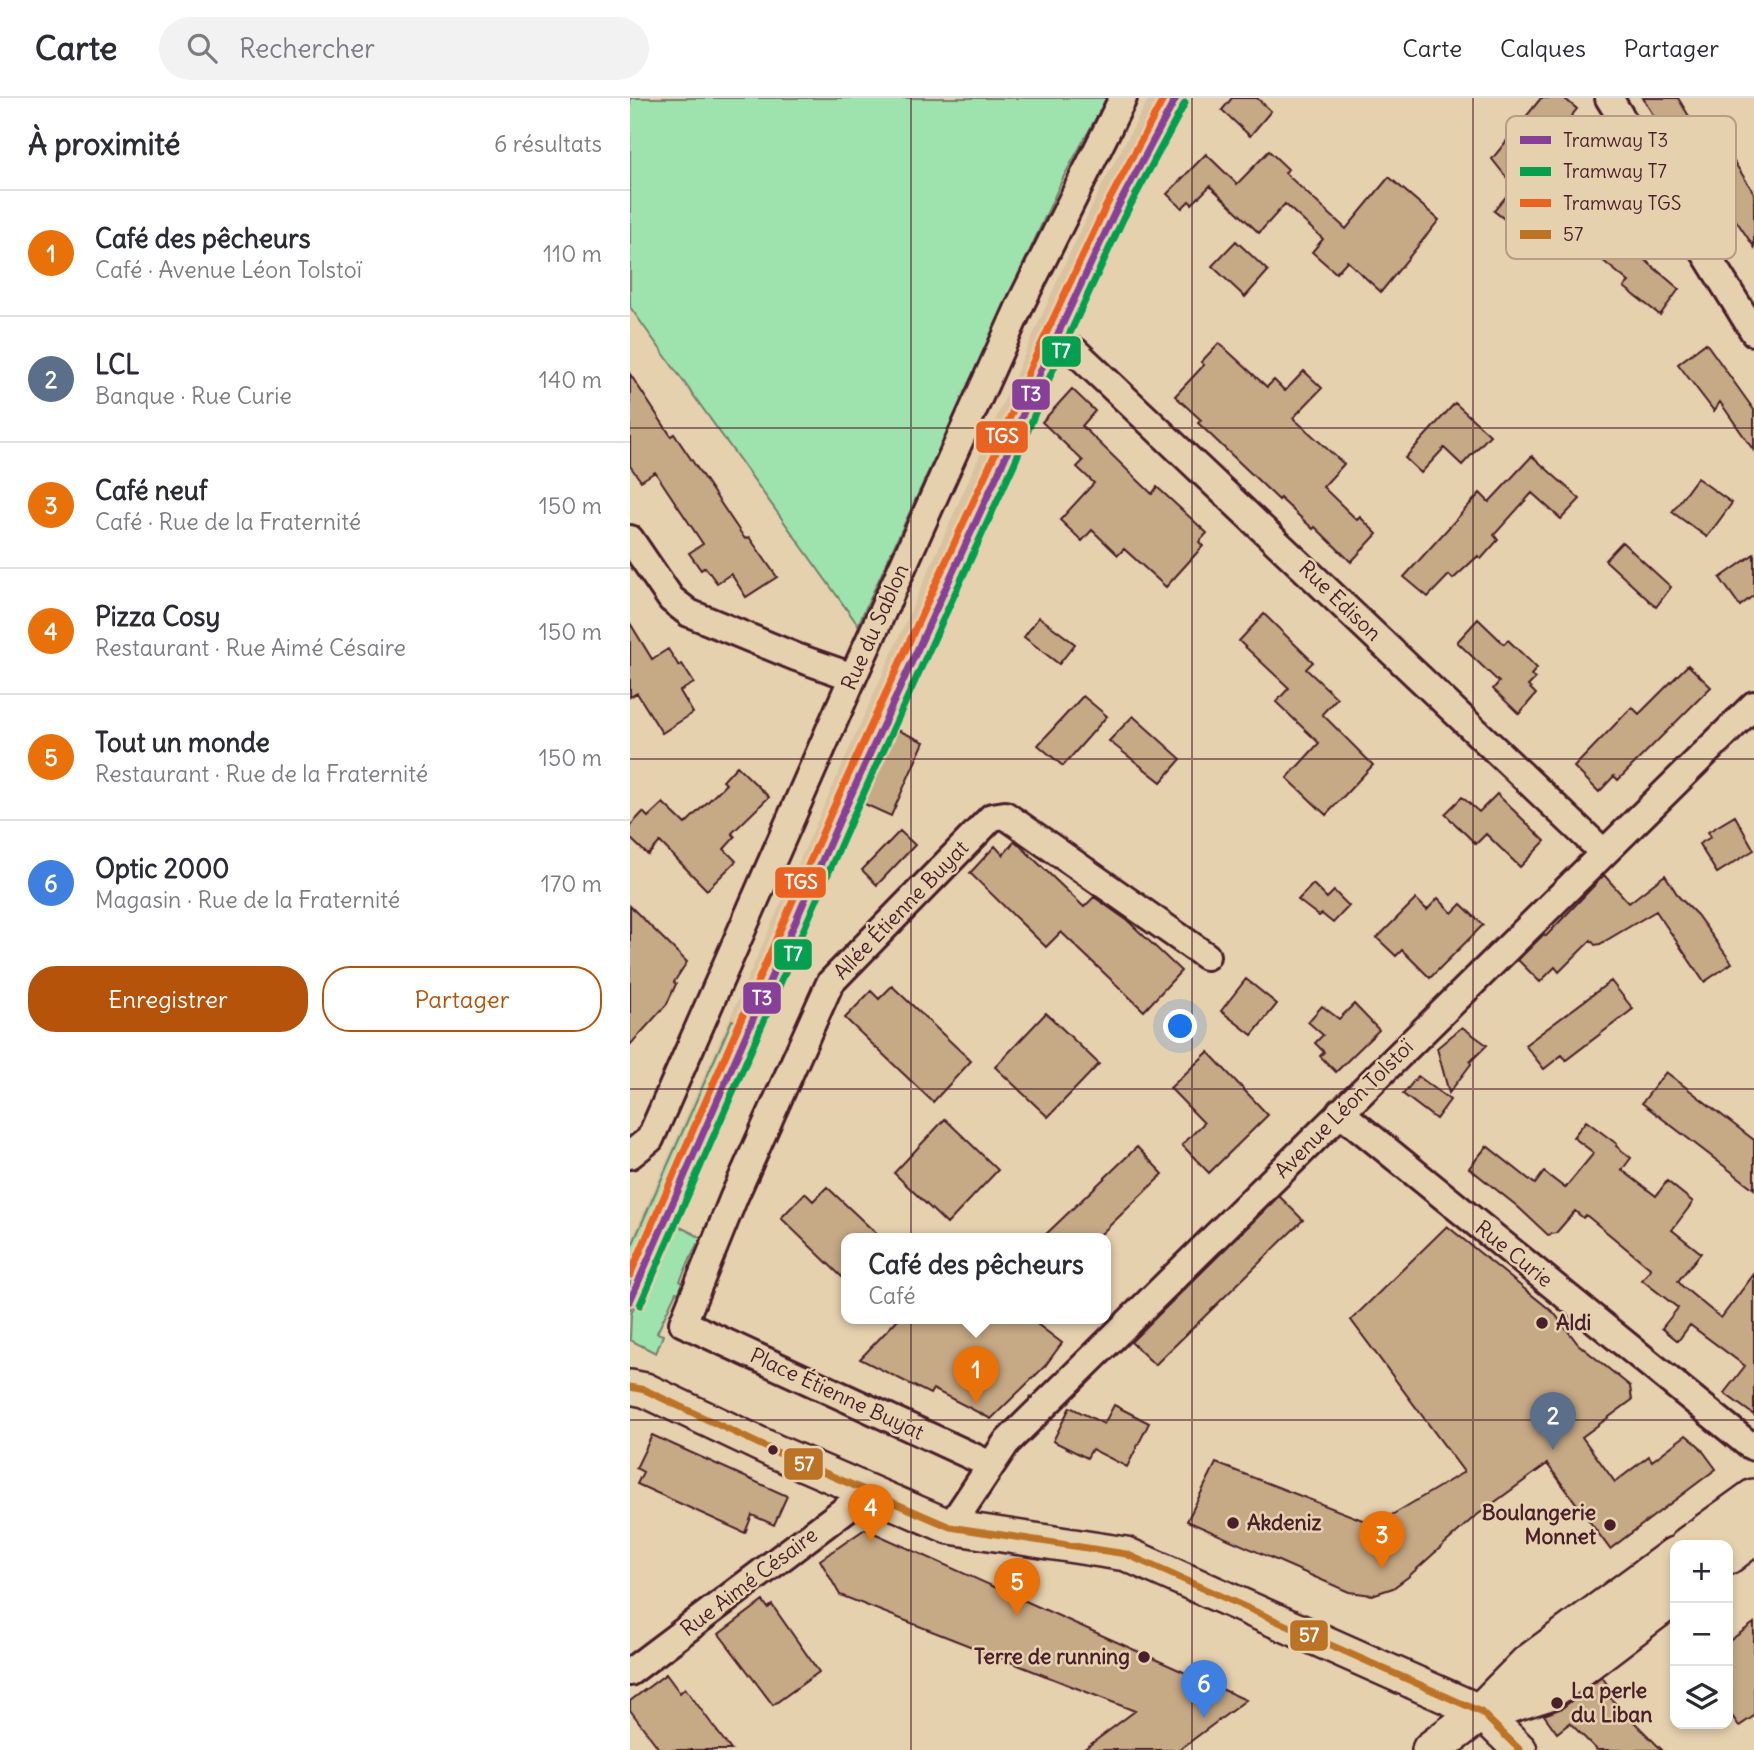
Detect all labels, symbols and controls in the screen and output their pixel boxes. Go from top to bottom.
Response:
search box [159,17,649,80]
text: Carte [35,27,117,69]
icon: search [183,29,221,67]
text: Rechercher [239,32,375,65]
text: Carte [1402,33,1462,63]
text: Calques [1500,33,1586,63]
text: Partager [1624,33,1719,63]
legend [1506,116,1736,259]
text: À proximité [28,125,180,163]
text: Tramway T3 [1563,128,1668,152]
text: 6 résultats [494,129,602,158]
text: Tramway T7 [1563,159,1667,183]
text: Tramway TGS [1563,191,1681,215]
text: Café des pêcheurs [95,222,311,255]
text: 57 [1563,222,1583,246]
text: 1 [46,239,56,268]
text: 110 m [543,239,602,268]
text: Café · Avenue Léon Tolstoï [95,255,362,284]
line badge: T7 [1041,335,1082,368]
text: T7 [1051,339,1071,363]
text: LCL [95,348,139,381]
text: 2 [45,365,57,394]
text: 140 m [539,365,602,394]
line badge: T3 [1011,378,1051,411]
text: Banque · Rue Curie [95,381,292,410]
text: T3 [1021,382,1041,406]
line badge: TGS [975,420,1029,454]
text: TGS [985,424,1019,448]
text: Café neuf [95,474,208,507]
text: 3 [44,491,58,520]
text: 150 m [539,491,602,520]
text: Café · Rue de la Fraternité [95,507,361,536]
street label: Rue Edison [1293,555,1387,647]
street label: Rue du Sablon [835,560,914,694]
text: Pizza Cosy [95,600,220,633]
text: 4 [44,617,58,646]
text: 150 m [539,617,602,646]
text: Restaurant · Rue Aimé Césaire [95,633,406,662]
text: Tout un monde [95,726,270,759]
text: 5 [44,743,58,772]
text: 150 m [539,743,602,772]
text: Restaurant · Rue de la Fraternité [95,759,428,788]
street label: Allée Étienne Buyat [827,834,974,985]
text: Optic 2000 [95,852,229,885]
line badge: TGS [774,866,827,899]
text: 6 [44,869,58,898]
text: 170 m [541,869,602,898]
text: TGS [784,870,818,894]
text: Magasin · Rue de la Fraternité [95,885,400,914]
line badge: T7 [773,938,813,971]
text: T7 [783,942,803,966]
button: Enregistrer [28,966,308,1032]
button: Partager [322,966,602,1032]
line badge: T3 [742,981,782,1015]
text: T3 [752,986,772,1010]
your location [1163,1009,1197,1043]
street label: Avenue Léon Tolstoï [1268,1033,1419,1184]
street label: Rue Curie [1470,1214,1559,1293]
popup [841,1233,1111,1324]
text: Café des pêcheurs [868,1248,1084,1281]
text: Café [868,1281,916,1310]
place label: Aldi [1556,1309,1591,1336]
marker: Aldi [1534,1315,1550,1331]
street label: Place Étienne Buyat [746,1341,928,1446]
pin: 1 [953,1346,999,1404]
pin: 2 [1530,1392,1576,1450]
unlabelled marker [766,1443,780,1457]
line badge: 57 [783,1447,824,1481]
text: 57 [794,1452,815,1476]
pin: 4 [848,1484,894,1542]
place label: Boulangerie Monnet [1482,1499,1597,1550]
place label: Akdeniz [1247,1509,1322,1536]
pin: 3 [1359,1511,1405,1569]
marker: Akdeniz [1225,1515,1241,1531]
marker: Boulangerie Monnet [1602,1517,1618,1533]
street label: Rue Aimé Césaire [675,1521,823,1642]
map controls [1670,1540,1733,1729]
button: + [1670,1540,1733,1603]
pin: 5 [994,1558,1040,1616]
button: − [1670,1603,1733,1666]
line badge: 57 [1289,1619,1329,1652]
text: 57 [1299,1623,1320,1647]
place label: Terre de running [974,1643,1130,1670]
marker: Terre de running [1136,1649,1152,1665]
pin: 6 [1181,1660,1227,1718]
button: layers [1670,1666,1733,1729]
place label: La perle du Liban [1571,1677,1652,1728]
marker: La perle du Liban [1549,1695,1565,1711]

